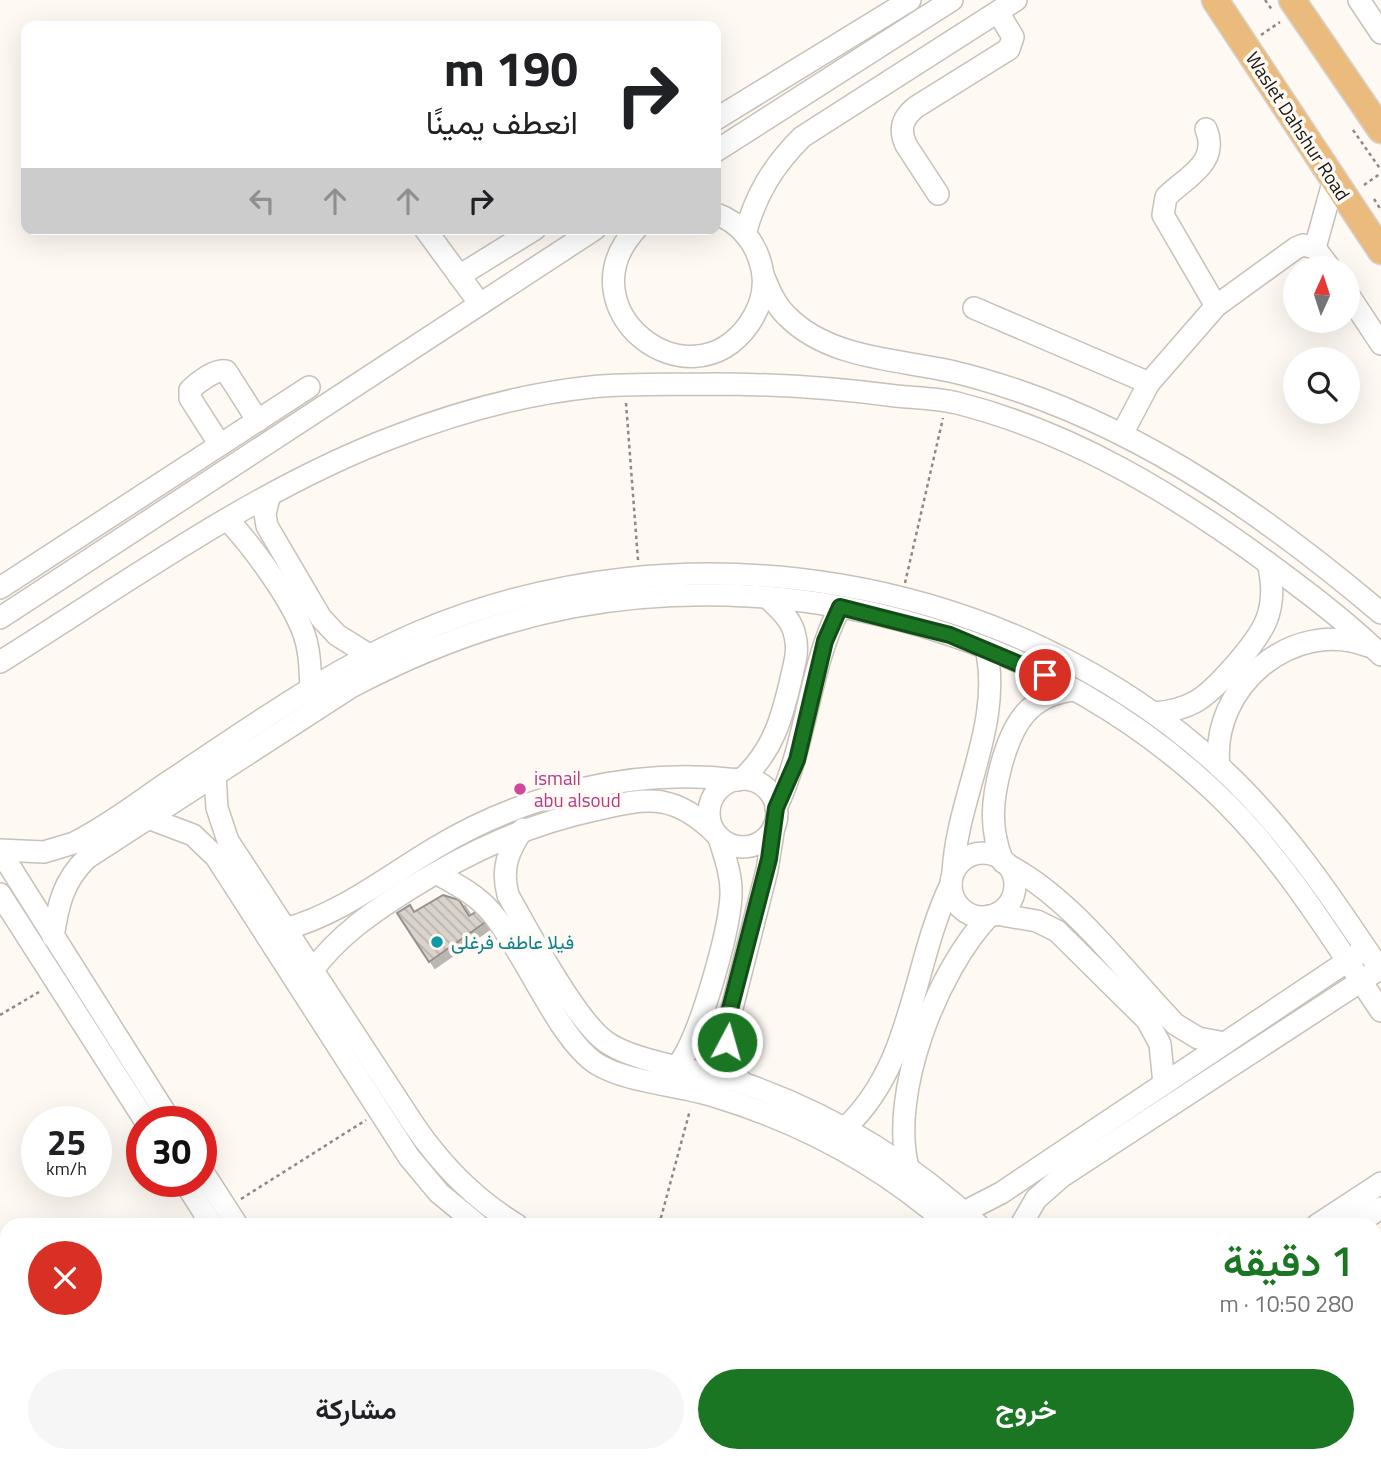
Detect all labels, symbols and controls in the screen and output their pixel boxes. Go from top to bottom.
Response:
text: 190 m [444,30,578,105]
street label: Waslet Dahshur Road [1239,45,1358,206]
icon: right [602,49,693,140]
text: انعطف يمينًا [426,98,578,146]
icon: left [243,182,281,220]
icon: ahead [316,182,354,220]
icon: ahead [389,182,427,220]
icon: right [462,182,500,220]
north arrow [1283,256,1360,332]
map controls [1283,256,1360,424]
button: search [1283,347,1360,424]
pin [1015,645,1075,705]
icon: arrive [1026,656,1064,694]
place label: ismail abu alsoud [534,763,621,814]
marker: ismail abu alsoud [512,781,528,797]
place label: فيلا عاطف فرغلى [451,927,574,956]
marker: فيلا عاطف فرغلى [429,934,445,950]
position arrow [690,1005,764,1079]
speed limit sign: 30 [126,1106,217,1197]
text: 25 [47,1115,86,1169]
text: km/h [46,1155,87,1182]
text: 1 دقيقة [1223,1228,1354,1292]
button: close [28,1241,102,1315]
text: 280 m · 10:50 [1219,1286,1354,1321]
button: مشاركة [28,1369,684,1449]
button: خروج [698,1369,1354,1449]

